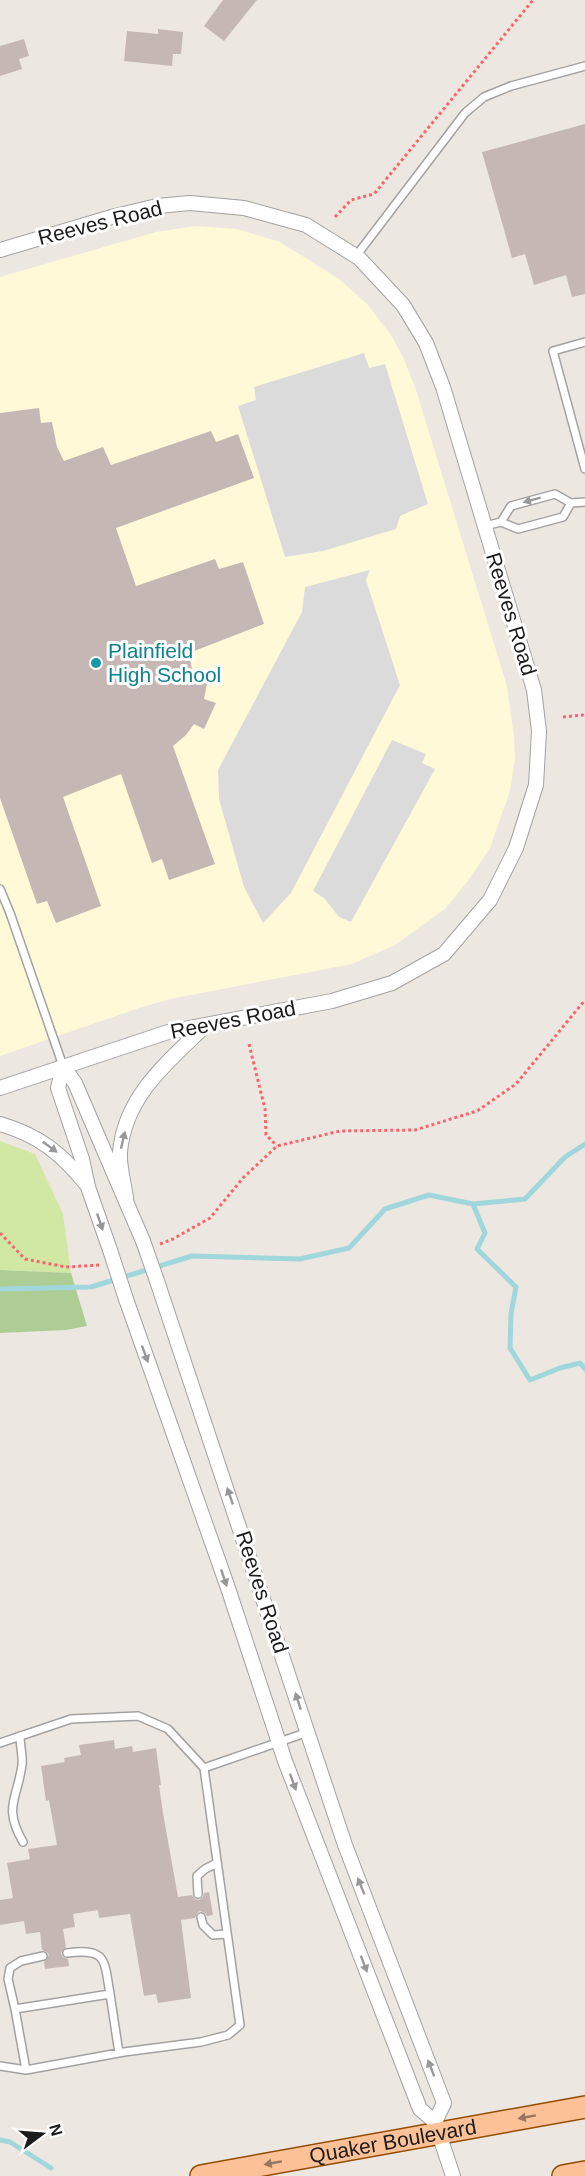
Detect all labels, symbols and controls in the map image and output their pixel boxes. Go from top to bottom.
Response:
street label: Reeves Road [35,196,164,249]
one-way arrow [523,496,542,506]
street label: Reeves Road [482,550,541,678]
place label: Plainfield High School [108,639,221,686]
marker: Plainfield High School [89,656,103,670]
street label: Reeves Road [168,996,298,1043]
one-way arrow [118,1131,128,1149]
one-way arrow [42,1141,58,1154]
one-way arrow [96,1213,106,1231]
one-way arrow [141,1345,151,1363]
one-way arrow [224,1487,234,1505]
street label: Reeves Road [232,1528,293,1656]
one-way arrow [220,1569,230,1587]
one-way arrow [292,1692,302,1710]
one-way arrow [289,1774,299,1792]
one-way arrow [356,1876,366,1894]
one-way arrow [360,1955,370,1973]
one-way arrow [426,2059,435,2077]
north arrow [12,2104,72,2164]
one-way arrow [518,2113,537,2122]
street label: Quaker Boulevard [307,2115,478,2167]
text: N [46,2122,66,2138]
one-way arrow [264,2159,283,2168]

